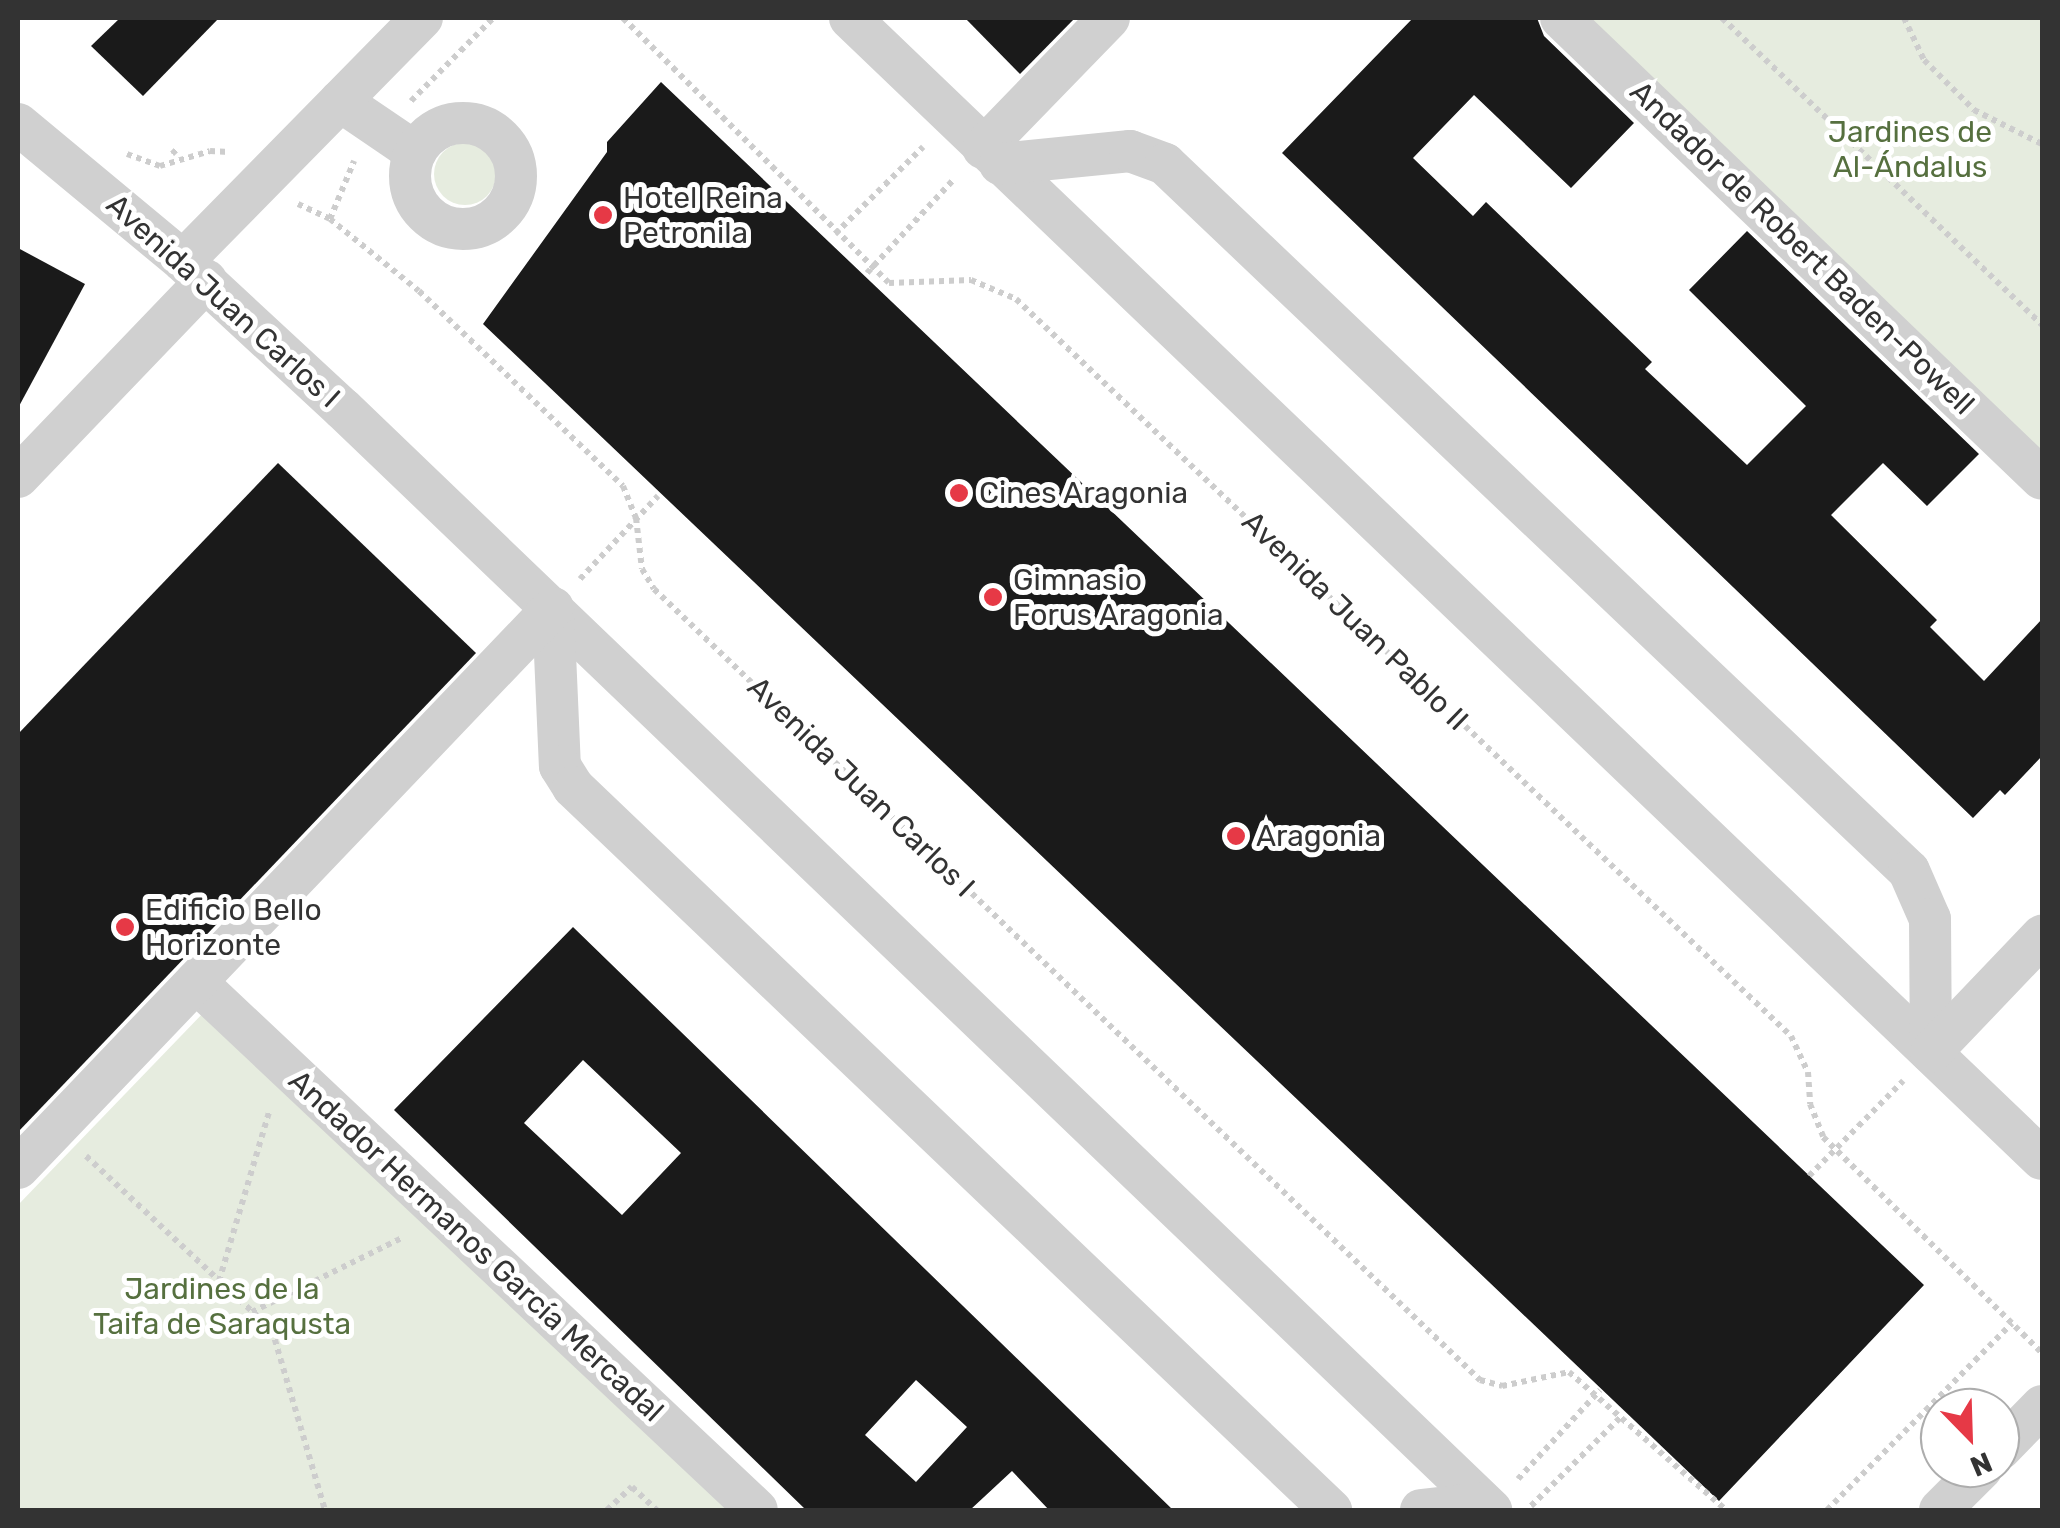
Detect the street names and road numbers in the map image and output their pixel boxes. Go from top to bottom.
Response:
street label: Andador de Robert Baden-Powell [1622,74,1982,422]
street label: Avenida Juan Carlos I [99,187,347,415]
street label: Avenida Juan Pablo II [1235,504,1475,738]
street label: Avenida Juan Carlos I [740,669,982,905]
street label: Andador Hermanos García Mercadal [281,1062,671,1430]

